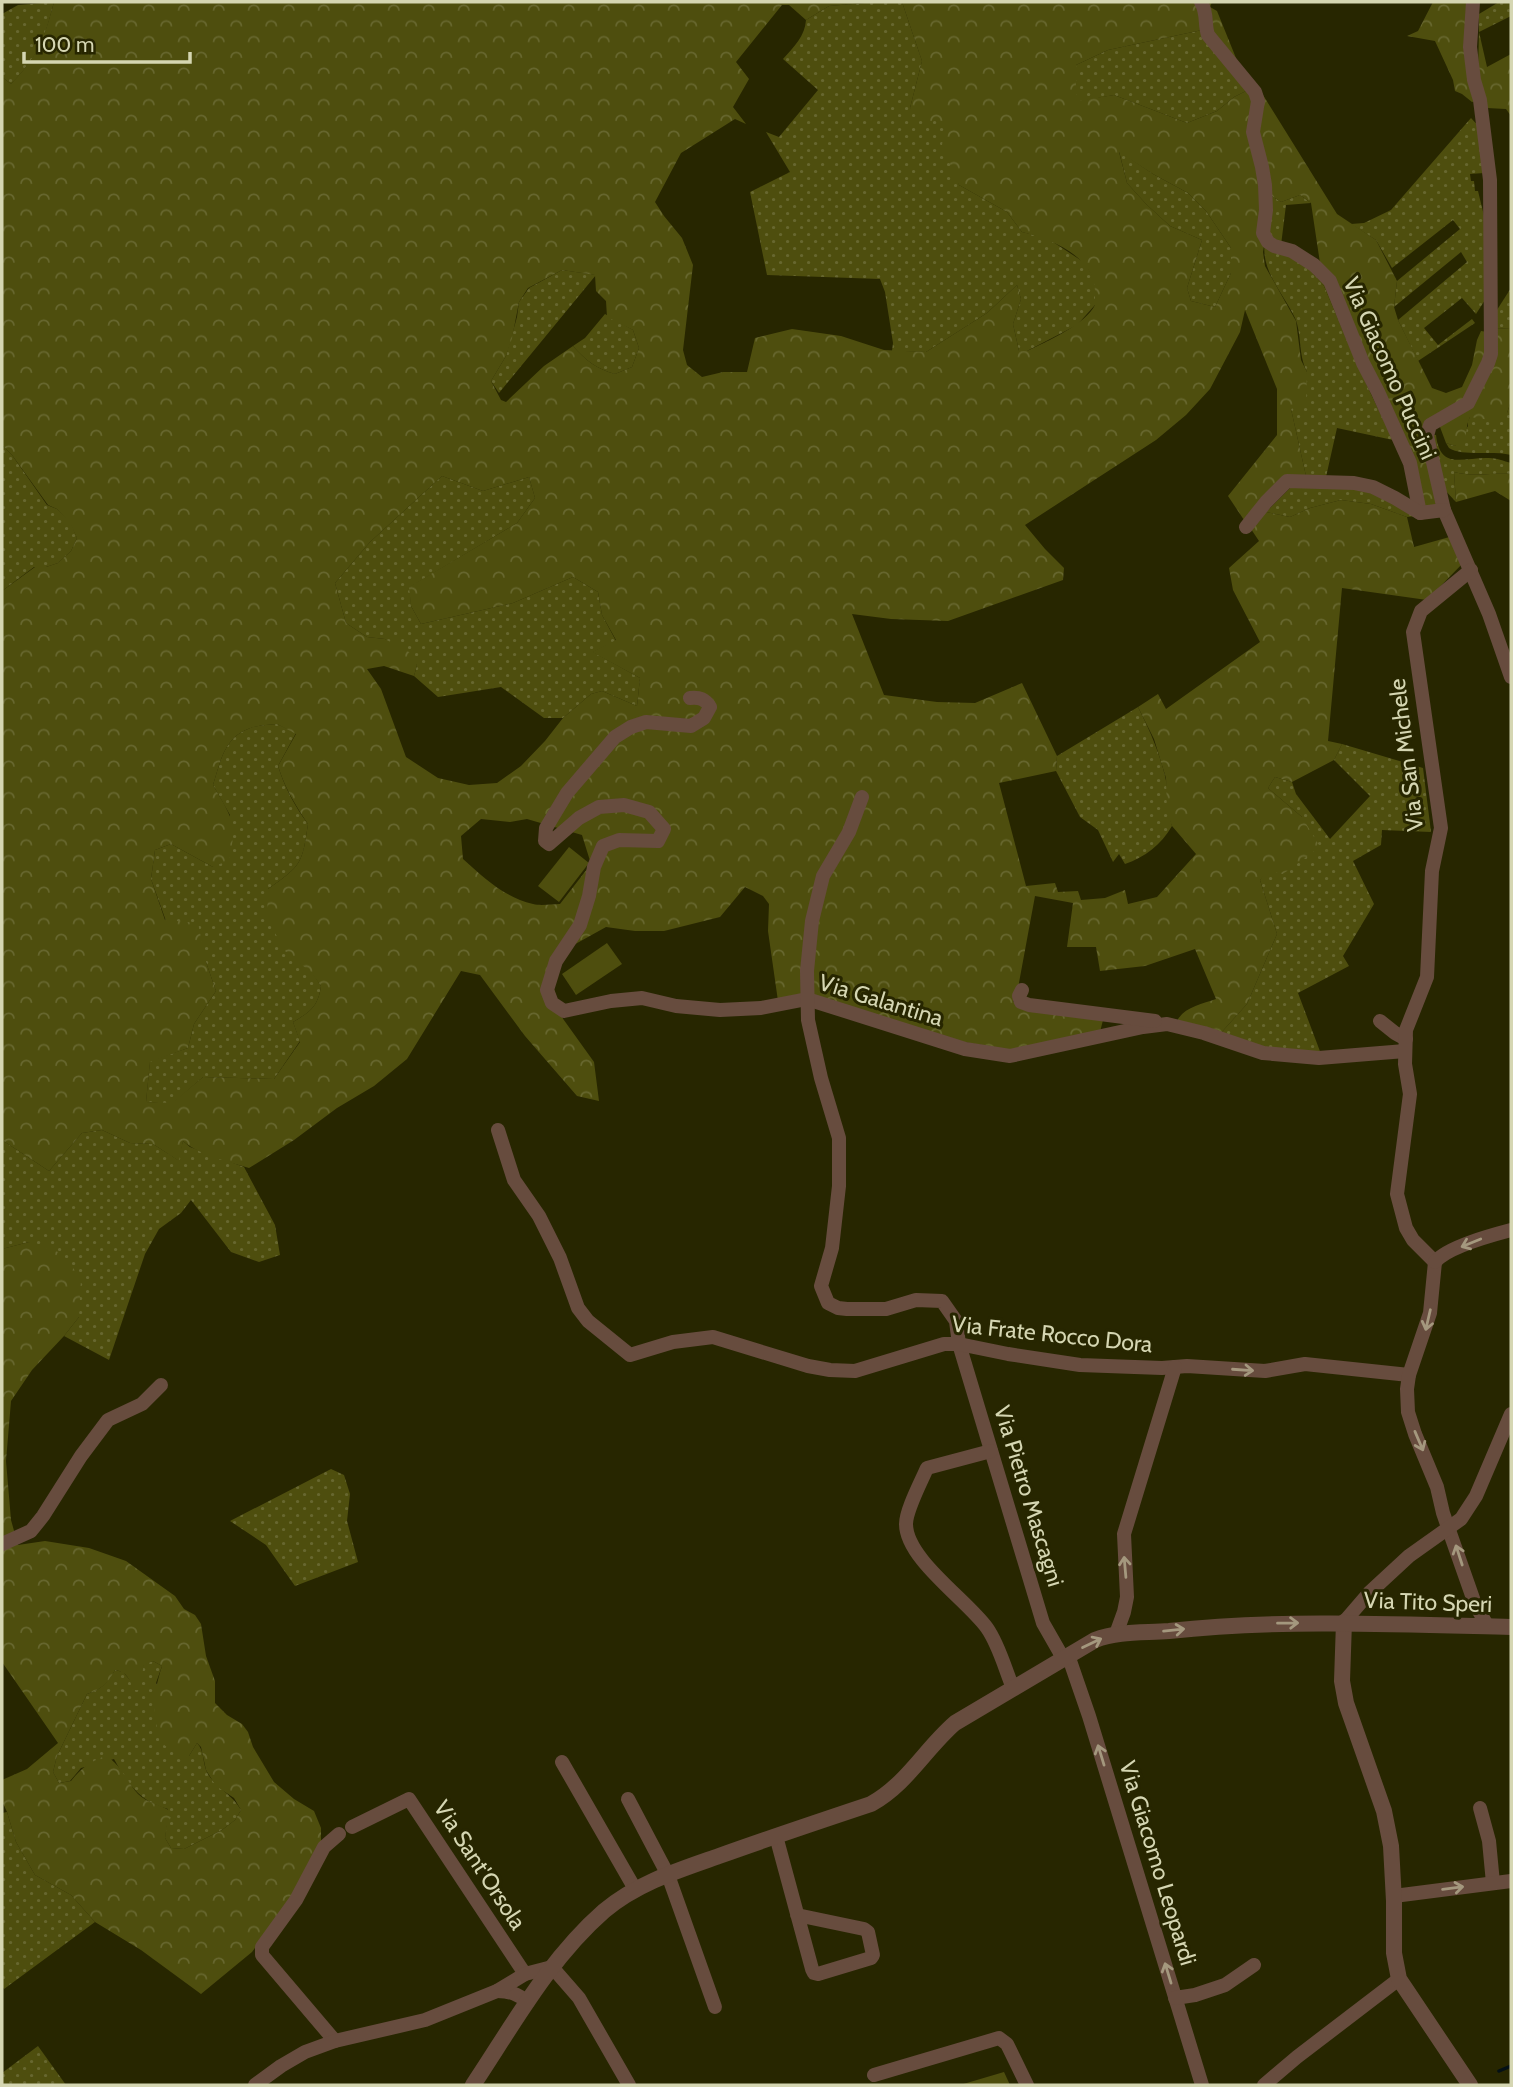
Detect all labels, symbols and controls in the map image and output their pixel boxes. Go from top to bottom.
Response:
scale bar [24,21,191,65]
text: 100 m [35,32,94,57]
street label: Via Giacomo Puccini [1337,272,1443,464]
street label: Via San Michele [1383,677,1429,833]
street label: Via Galantina [816,968,946,1032]
one-way arrow [1461,1237,1483,1250]
one-way arrow [1421,1308,1434,1331]
street label: Via Frate Rocco Dora [950,1310,1154,1358]
one-way arrow [1231,1364,1254,1377]
street label: Via Pietro Mascagni [988,1402,1070,1590]
one-way arrow [1413,1430,1426,1452]
one-way arrow [1452,1545,1464,1567]
one-way arrow [1118,1557,1131,1579]
street label: Via Tito Speri [1363,1586,1493,1618]
one-way arrow [1276,1617,1299,1630]
one-way arrow [1162,1623,1185,1636]
one-way arrow [1081,1635,1102,1649]
one-way arrow [1094,1745,1107,1767]
street label: Via Giacomo Leopardi [1114,1757,1202,1969]
street label: Via Sant'Orsola [428,1795,532,1935]
one-way arrow [1441,1882,1464,1895]
one-way arrow [1160,1962,1173,1984]

